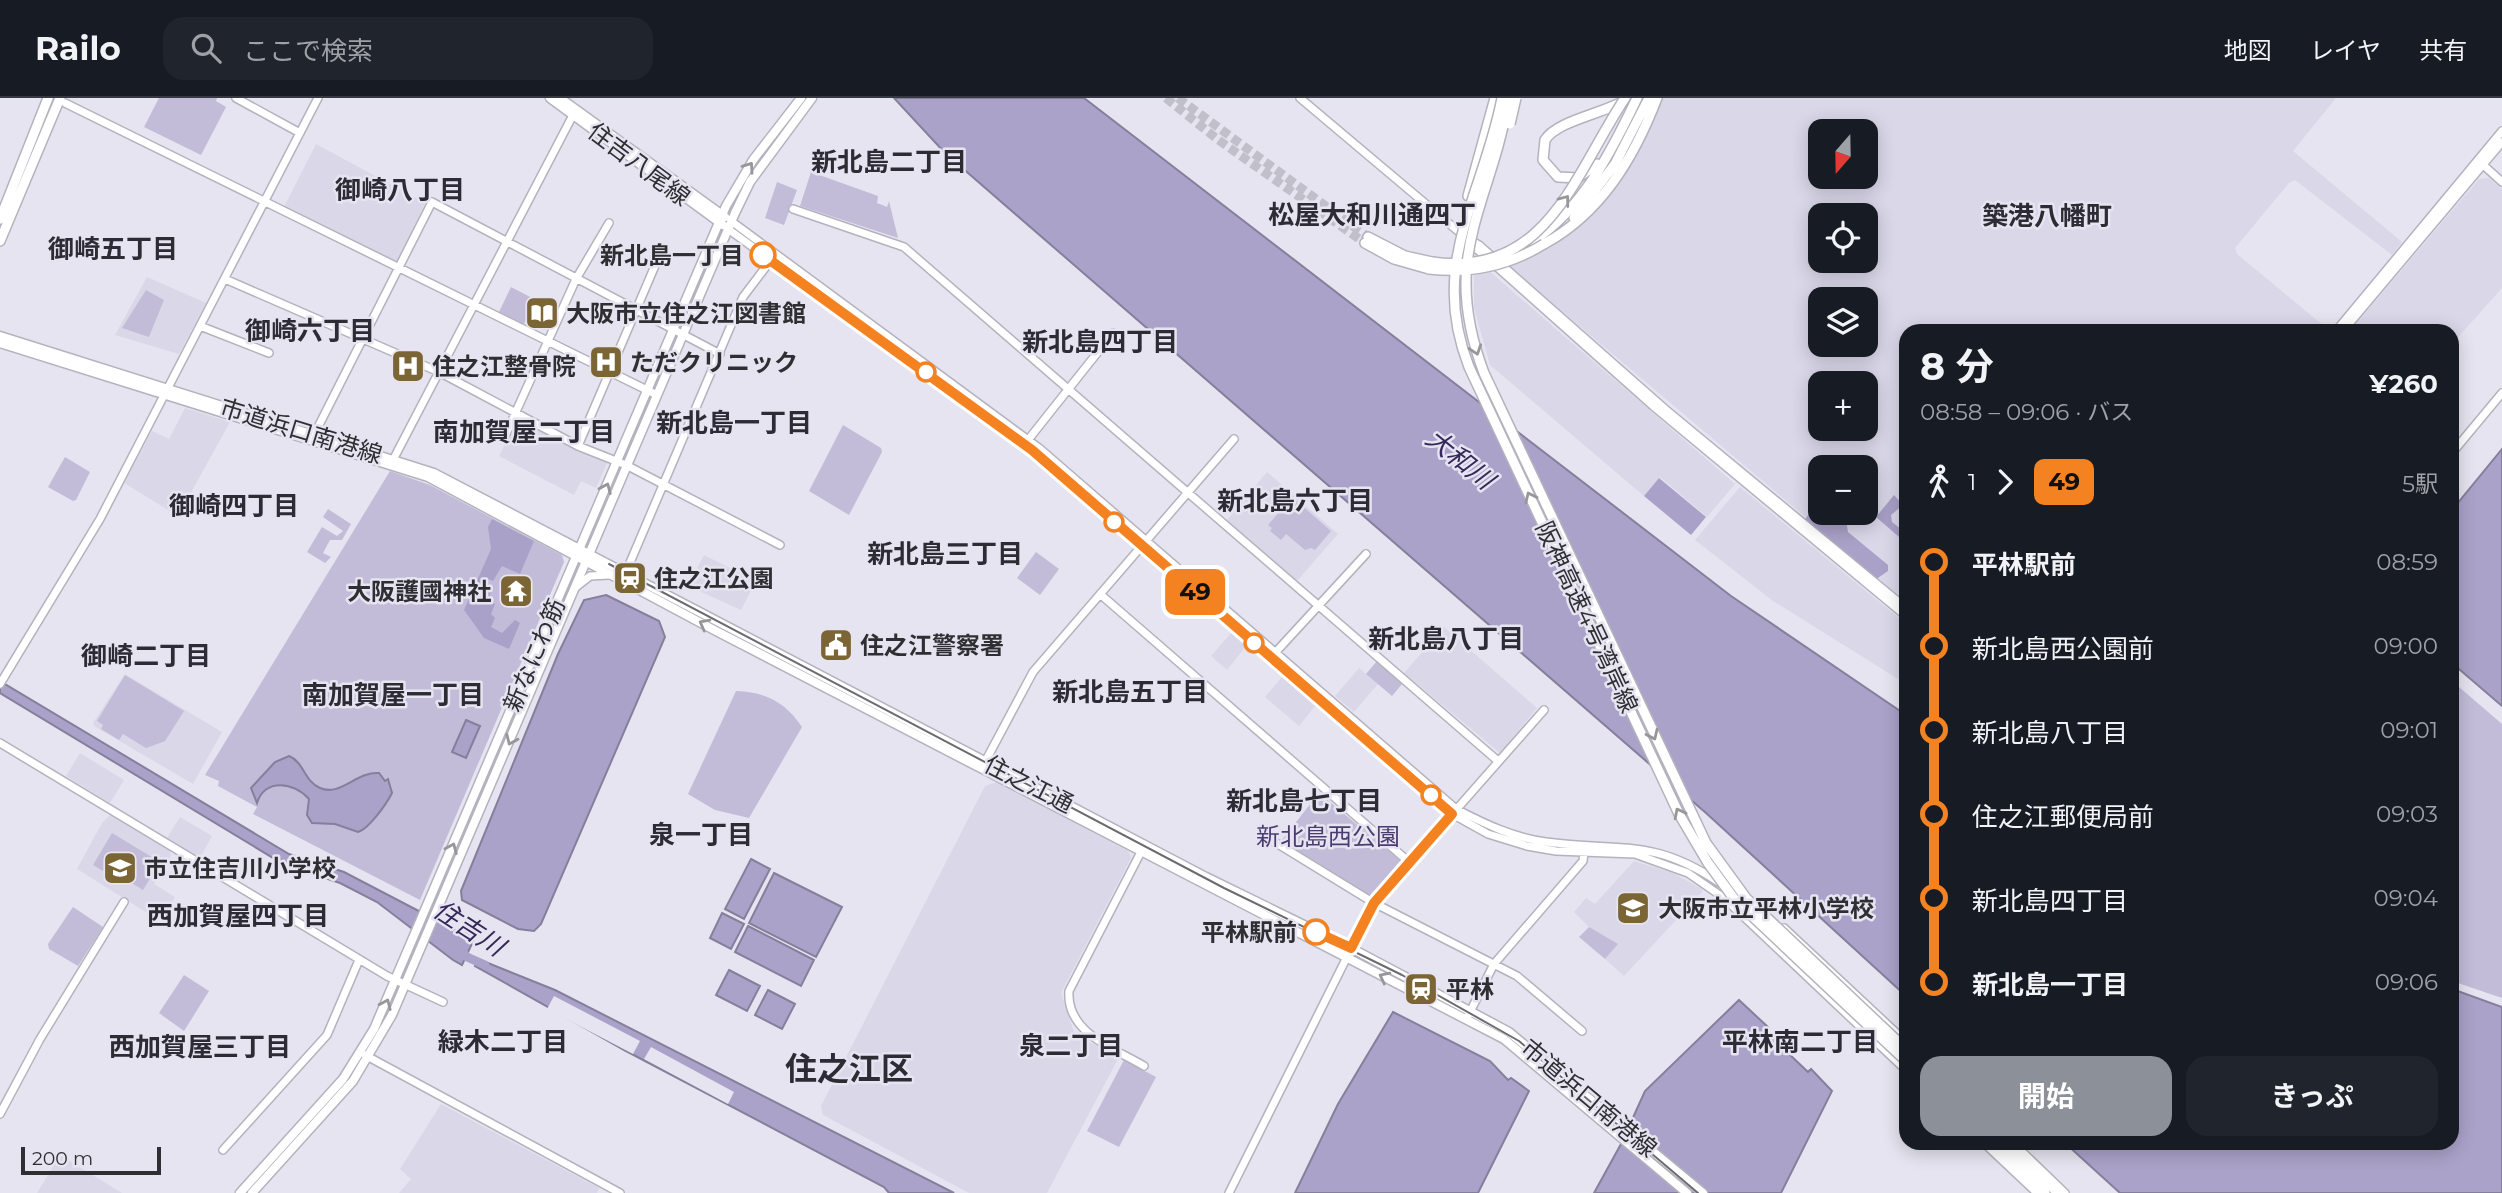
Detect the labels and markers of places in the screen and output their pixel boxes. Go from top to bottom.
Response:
place label: 新北島一丁目 [600,241,744,270]
marker: 新北島一丁目 [750,242,776,268]
library icon: 大阪市立住之江図書館 [523,294,561,332]
place label: 大阪市立住之江図書館 [566,299,806,328]
hospital icon: ただクリニック [587,343,625,381]
hospital icon: 住之江整骨院 [389,347,427,385]
place label: ただクリニック [630,348,798,377]
place label: 住之江整骨院 [432,352,576,381]
unlabelled marker [916,362,936,382]
unlabelled marker [1104,512,1124,532]
station icon: 住之江公園 [611,559,649,597]
place label: 住之江公園 [654,564,774,593]
temple icon: 大阪護國神社 [497,572,535,610]
place label: 大阪護國神社 [347,577,491,606]
public building icon: 住之江警察署 [817,626,855,664]
place label: 住之江警察署 [860,631,1004,660]
unlabelled marker [1244,633,1264,653]
unlabelled marker [1421,785,1441,805]
school or university icon: 市立住吉川小学校 [101,849,139,887]
place label: 市立住吉川小学校 [144,854,336,883]
school or university icon: 大阪市立平林小学校 [1614,889,1652,927]
place label: 大阪市立平林小学校 [1658,894,1874,923]
place label: 平林駅前 [1201,918,1297,947]
marker: 平林駅前 [1303,919,1329,945]
station icon: 平林 [1402,970,1440,1008]
place label: 平林 [1446,975,1494,1004]

